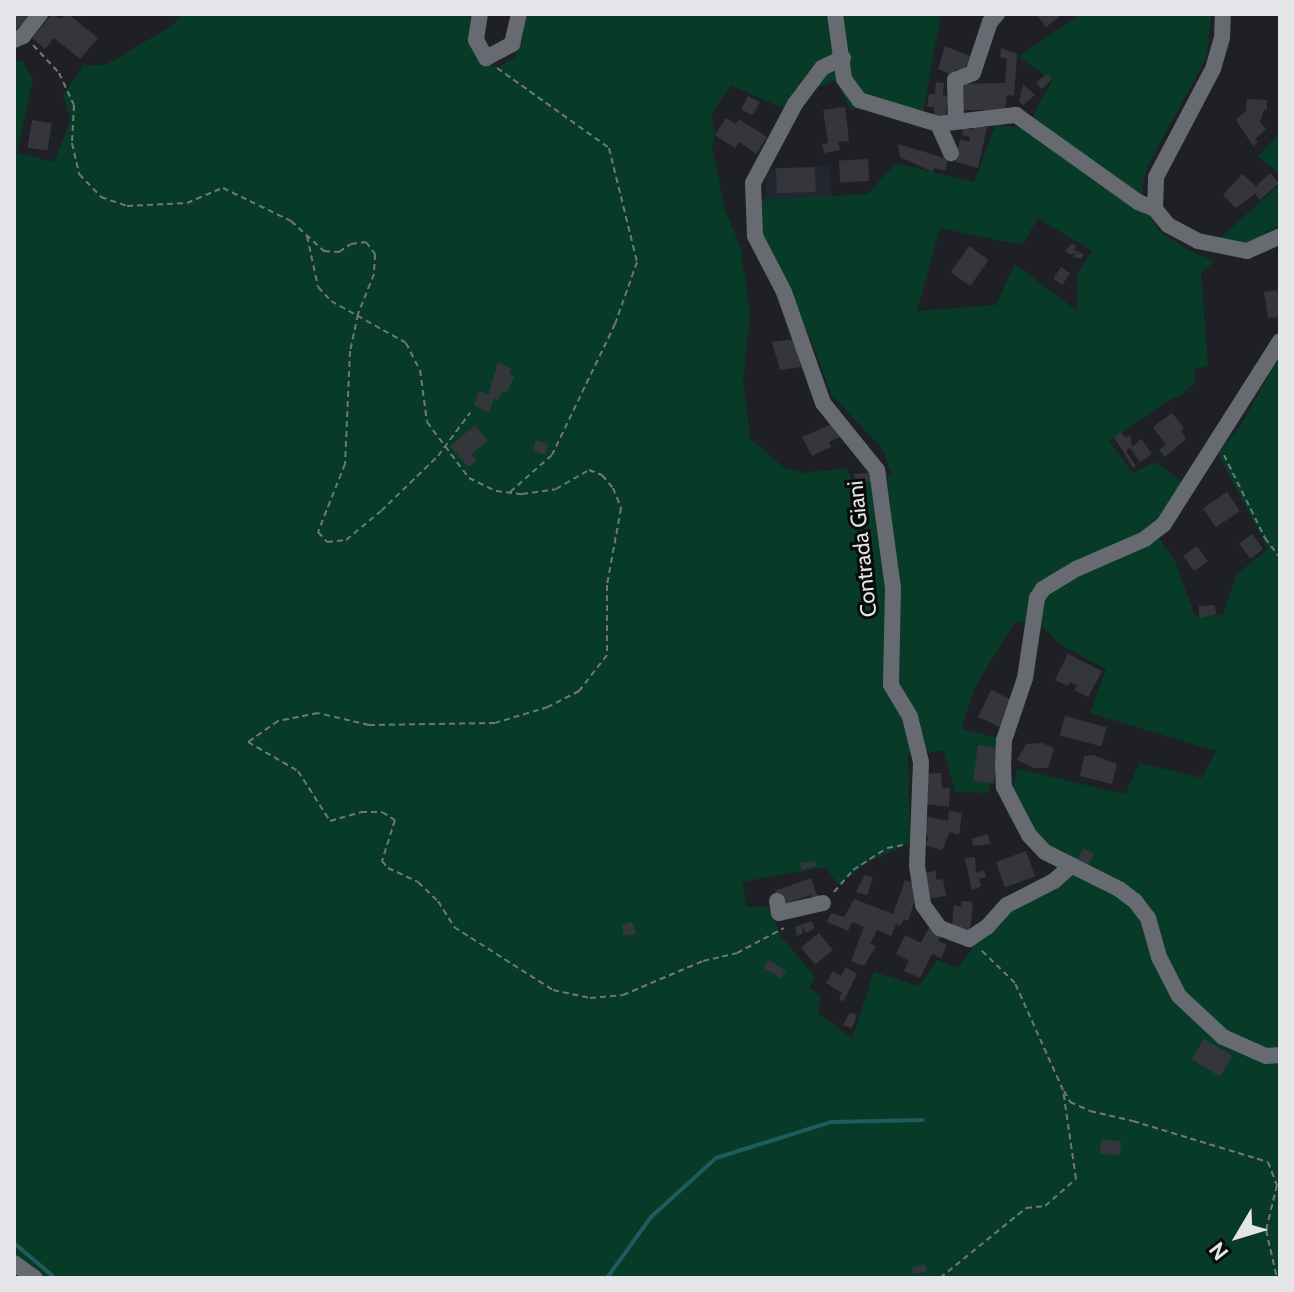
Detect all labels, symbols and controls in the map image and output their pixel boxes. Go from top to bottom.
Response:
street label: Contrada Giani [842,480,882,618]
north arrow [1198,1196,1278,1276]
text: N [1203,1237,1234,1266]

